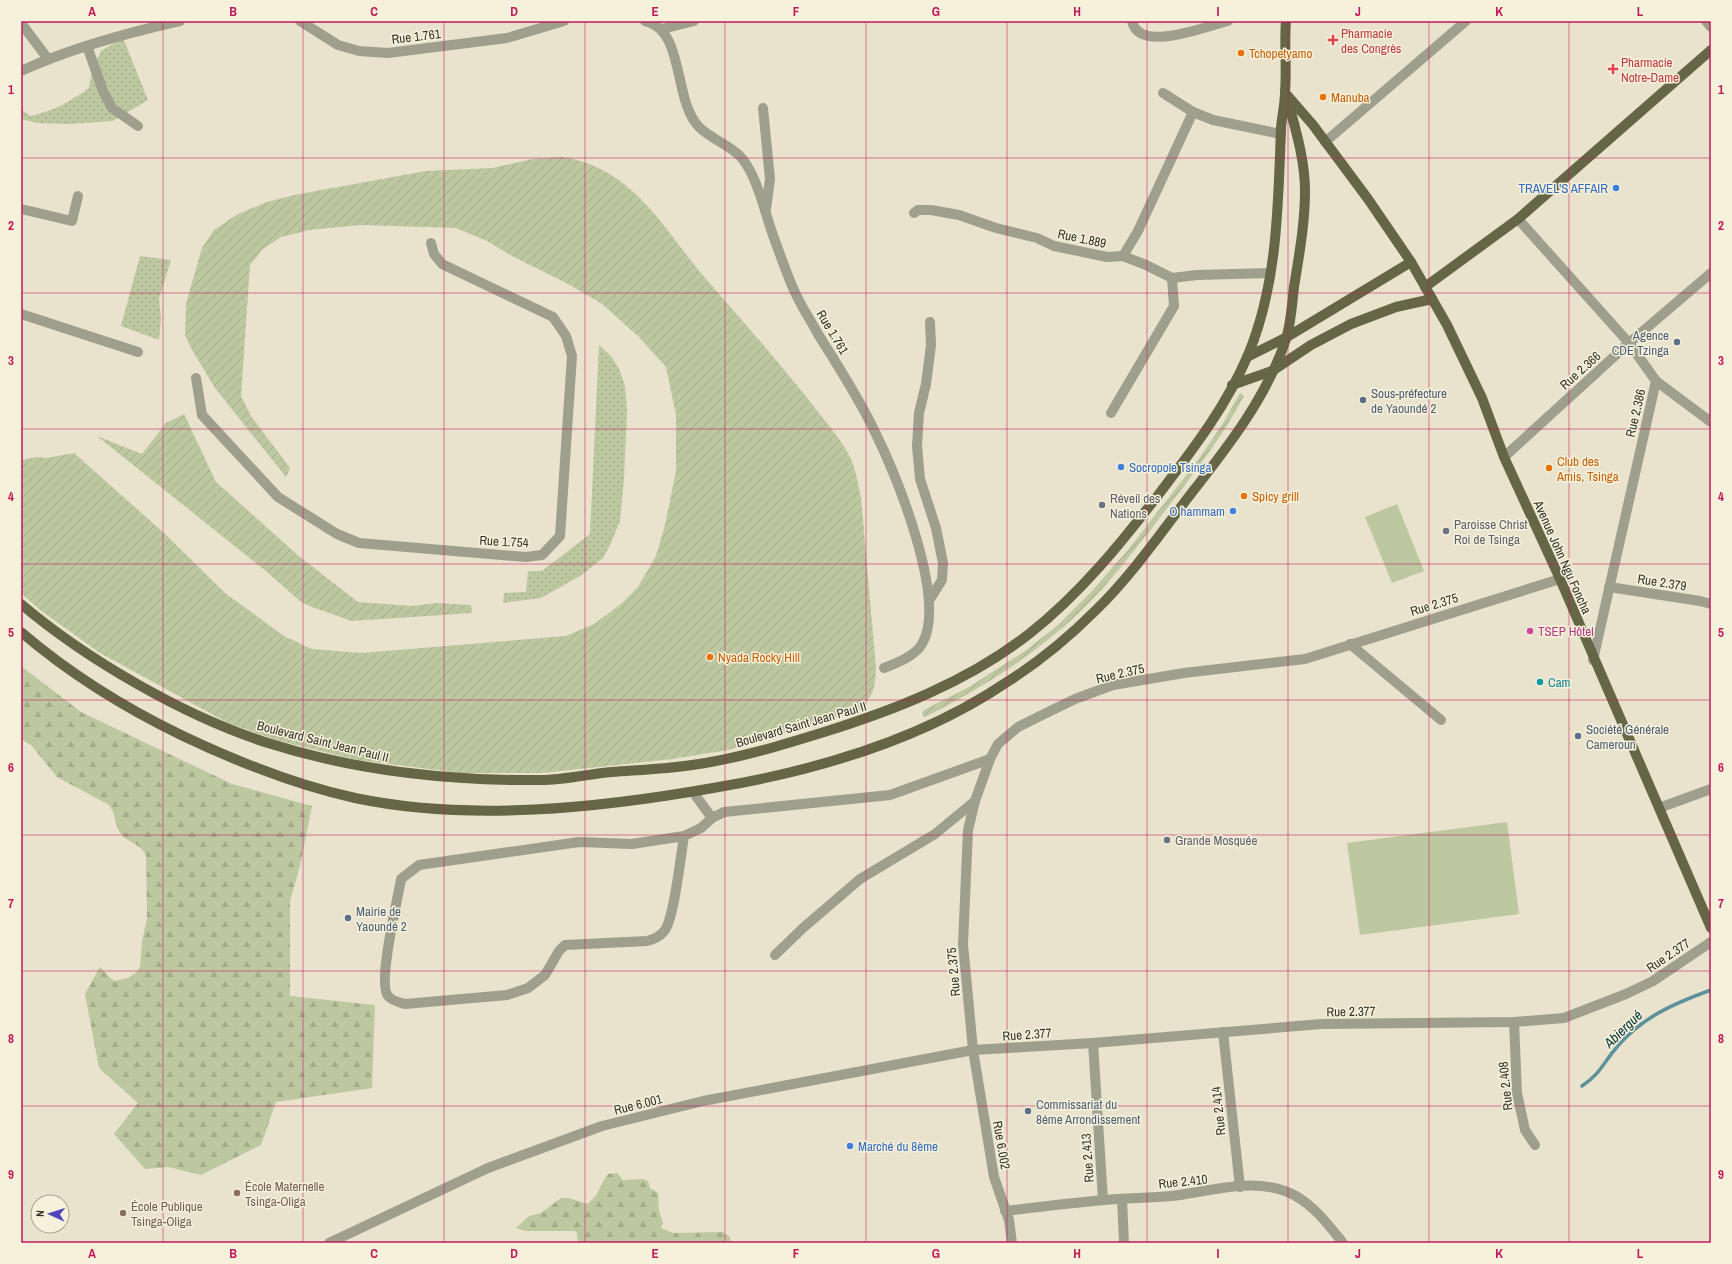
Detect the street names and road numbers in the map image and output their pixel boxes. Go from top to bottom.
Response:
street label: Rue 1.761 [391,25,442,48]
street label: Rue 1.889 [1056,225,1108,252]
street label: Rue 1.761 [813,307,853,358]
street label: Rue 2.366 [1556,348,1604,393]
street label: Rue 2.386 [1622,387,1649,439]
street label: Avenue John Ngu Foncha [1529,497,1595,617]
street label: Rue 1.754 [479,532,529,551]
street label: Rue 2.379 [1636,570,1688,595]
street label: Rue 2.375 [1408,589,1460,620]
street label: Rue 2.375 [1094,660,1146,687]
street label: Boulevard Saint Jean Paul II [734,698,868,751]
street label: Boulevard Saint Jean Paul II [255,717,391,766]
street label: Rue 2.377 [1643,935,1693,976]
street label: Rue 2.375 [943,947,964,997]
street label: Rue 2.377 [1326,1003,1376,1020]
street label: Rue 2.377 [1002,1024,1052,1045]
street label: Rue 2.408 [1494,1061,1517,1111]
street label: Rue 2.414 [1207,1086,1230,1136]
street label: Rue 6.001 [612,1090,664,1119]
street label: Rue 6.002 [989,1119,1014,1171]
street label: Rue 2.413 [1077,1133,1098,1183]
street label: Rue 2.410 [1158,1170,1208,1193]

